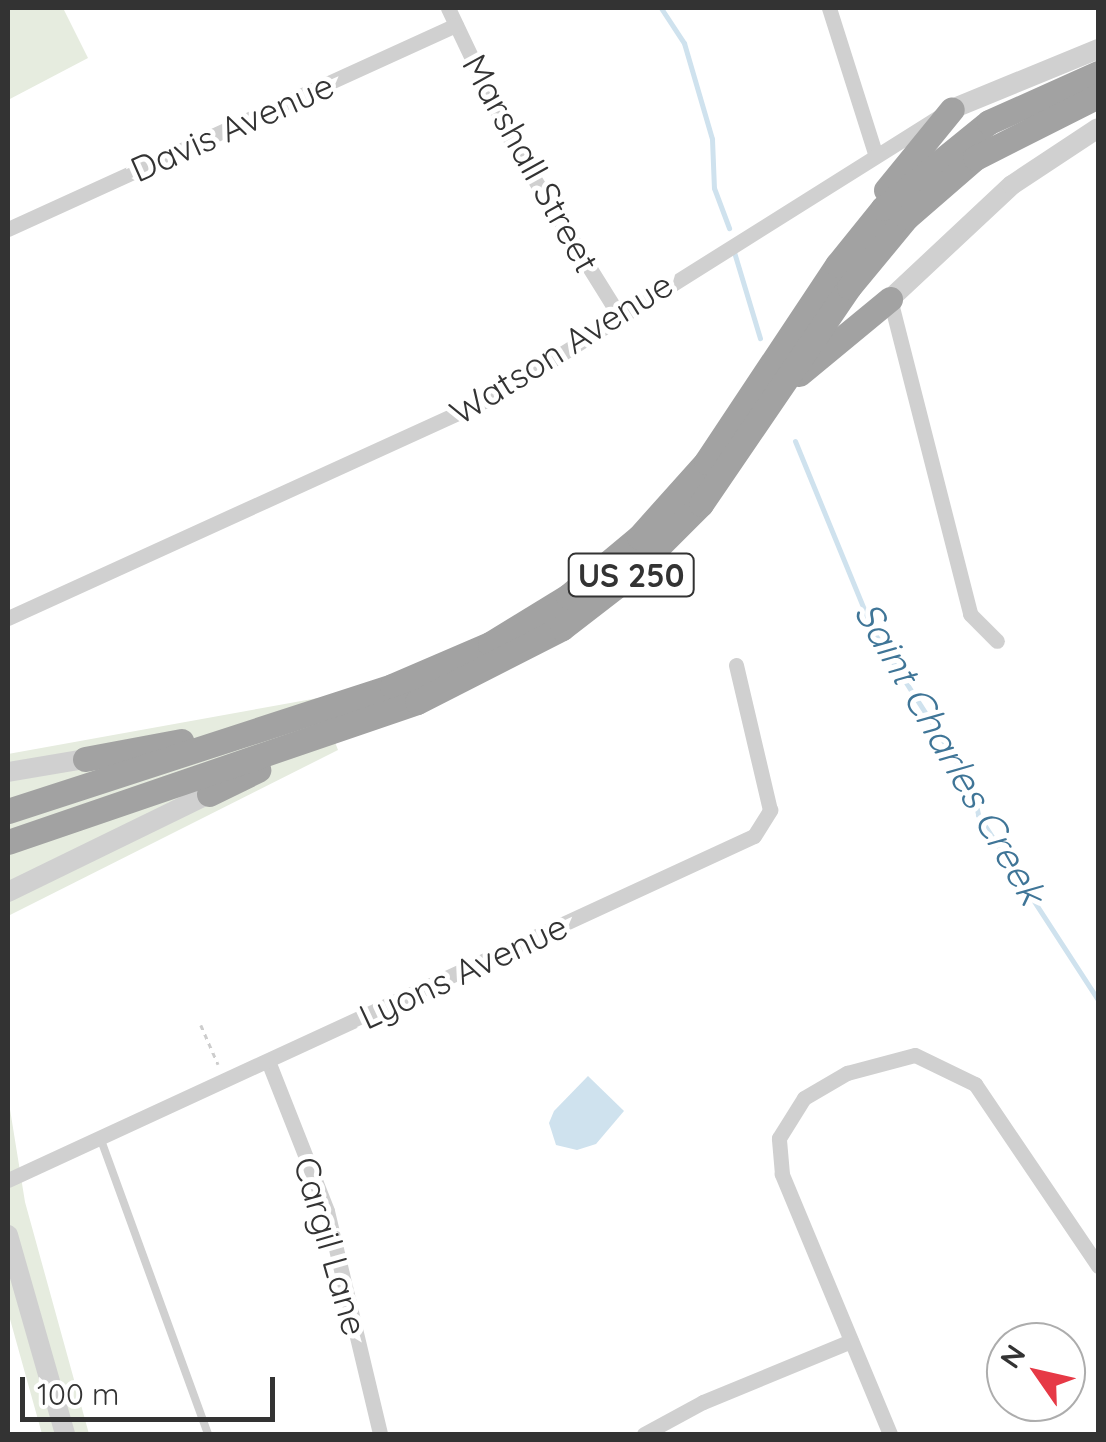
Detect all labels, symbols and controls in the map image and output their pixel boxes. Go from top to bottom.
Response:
street label: Marshall Street [454,47,608,279]
street label: Davis Avenue [124,64,340,190]
street label: Watson Avenue [442,263,680,433]
road number: US 250 [566,548,696,602]
water label: Saint Charles Creek [845,594,1055,912]
street label: Lyons Avenue [352,905,574,1037]
street label: Cargil Lane [285,1152,377,1340]
north arrow [986,1322,1086,1422]
text: N [992,1338,1033,1374]
scale bar [25,1357,280,1419]
text: 100 m [37,1375,119,1413]

